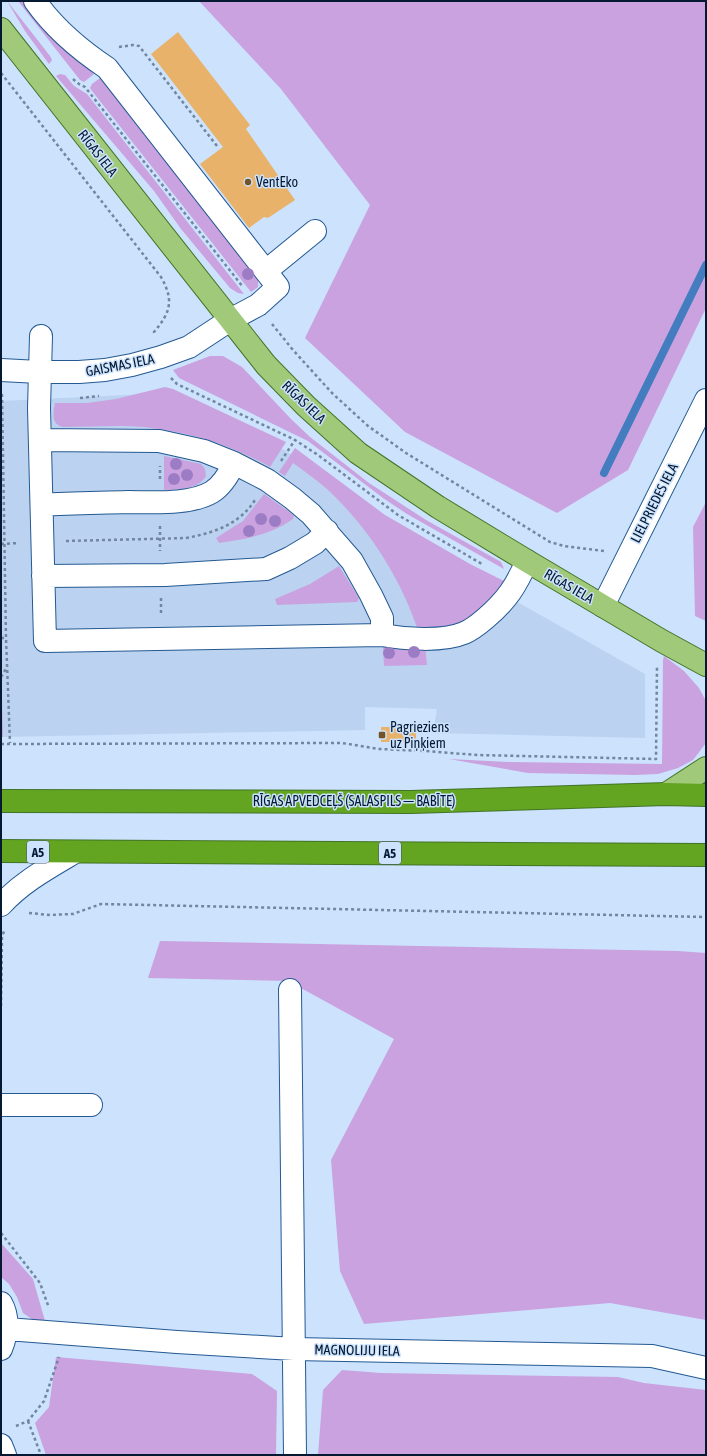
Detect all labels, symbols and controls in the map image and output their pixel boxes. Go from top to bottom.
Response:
street label: RĪGAS IELA [75,127,121,179]
place label: VentEko [256,174,298,190]
marker: VentEko [243,177,253,187]
street label: GAISMAS IELA [84,350,156,379]
street label: RĪGAS IELA [279,377,329,427]
street label: LIELPRIEDES IELA [627,460,681,545]
street label: RĪGAS IELA [541,565,597,607]
place label: Pagrieziens uz Piņķiem [390,719,449,751]
marker: Pagrieziens uz Piņķiem [377,730,387,740]
street label: RĪGAS APVEDCEĻŠ (SALASPILS — BABĪTE) [253,793,455,809]
road number: A5 [27,841,49,863]
road number: A5 [379,842,401,864]
street label: MAGNOLIJU IELA [314,1341,400,1359]

